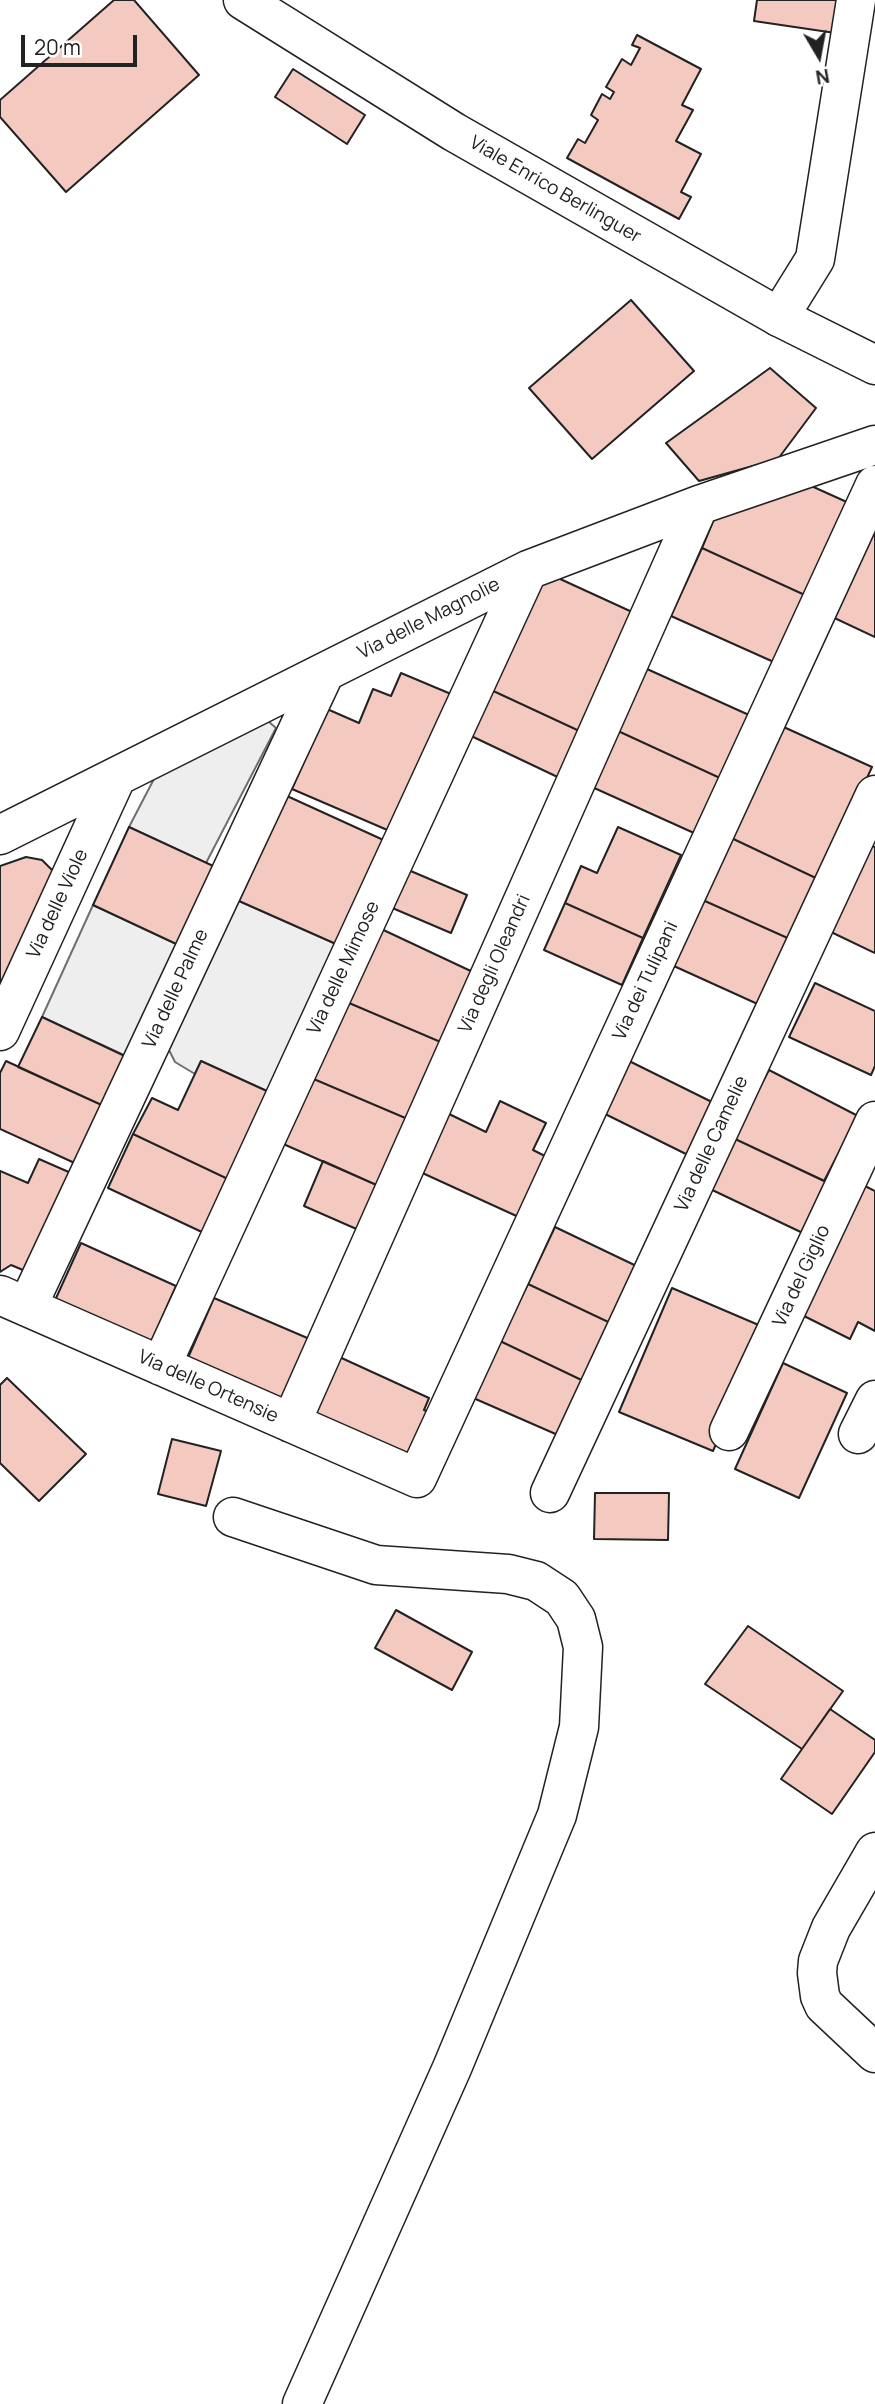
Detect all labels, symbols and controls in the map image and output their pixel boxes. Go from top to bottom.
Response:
scale bar [24,21,140,65]
north arrow [784,21,854,91]
text: 20 m [34,33,81,61]
text: N [814,63,832,91]
street label: Viale Enrico Berlinguer [465,132,645,248]
street label: Via delle Magnolie [354,573,504,665]
street label: Via delle Viole [23,846,93,962]
street label: Via degli Oleandri [454,891,536,1037]
street label: Via delle Mimose [303,898,385,1038]
street label: Via dei Tulipani [609,918,683,1044]
street label: Via delle Palme [138,926,214,1052]
street label: Via delle Camelie [671,1072,753,1216]
street label: Via del Giglio [768,1221,836,1331]
street label: Via delle Ortensie [134,1346,282,1428]

